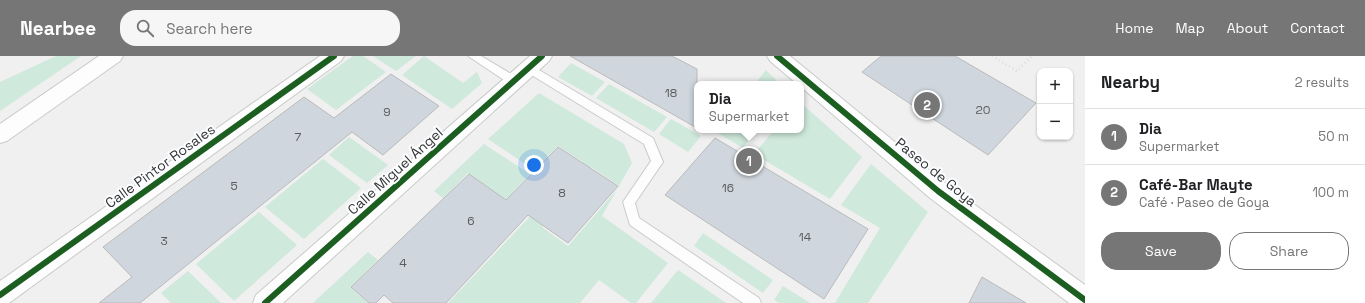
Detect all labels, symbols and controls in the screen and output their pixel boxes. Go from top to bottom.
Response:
search box [120,10,400,46]
text: Nearbee [20,16,96,41]
icon: search [134,17,156,39]
text: Search here [166,19,253,38]
text: Home [1115,19,1153,37]
text: Map [1175,19,1205,37]
text: About [1227,19,1268,37]
text: Contact [1290,19,1345,37]
map controls [1037,68,1073,140]
button: + [1037,68,1073,104]
text: Nearby [1101,71,1160,93]
text: 2 results [1295,74,1349,91]
popup [694,81,804,133]
house number: 18 [665,85,677,101]
text: Dia [709,89,731,108]
pin: 2 [914,90,940,120]
house number: 20 [976,102,990,118]
house number: 9 [383,104,391,120]
button: − [1037,104,1073,140]
text: Supermarket [709,108,789,125]
text: Dia [1139,119,1162,138]
street label: Calle Pintor Rosales [101,120,219,212]
street label: Calle Miguel Ángel [344,123,446,219]
text: 1 [1111,128,1117,145]
text: 50 m [1318,128,1349,145]
house number: 7 [295,129,302,145]
street label: Paseo de Goya [892,134,980,210]
text: Supermarket [1139,138,1220,155]
pin: 1 [736,146,762,176]
your location [524,155,544,175]
text: Café-Bar Mayte [1139,175,1253,194]
house number: 5 [230,178,238,194]
house number: 16 [722,180,734,196]
text: 2 [1110,184,1118,201]
text: 100 m [1312,184,1349,201]
house number: 8 [558,185,566,201]
text: Café · Paseo de Goya [1139,194,1269,211]
house number: 6 [467,213,475,229]
house number: 14 [799,229,812,245]
button: Save [1101,232,1221,270]
button: Share [1229,232,1349,270]
house number: 3 [160,233,168,249]
house number: 4 [399,255,407,271]

